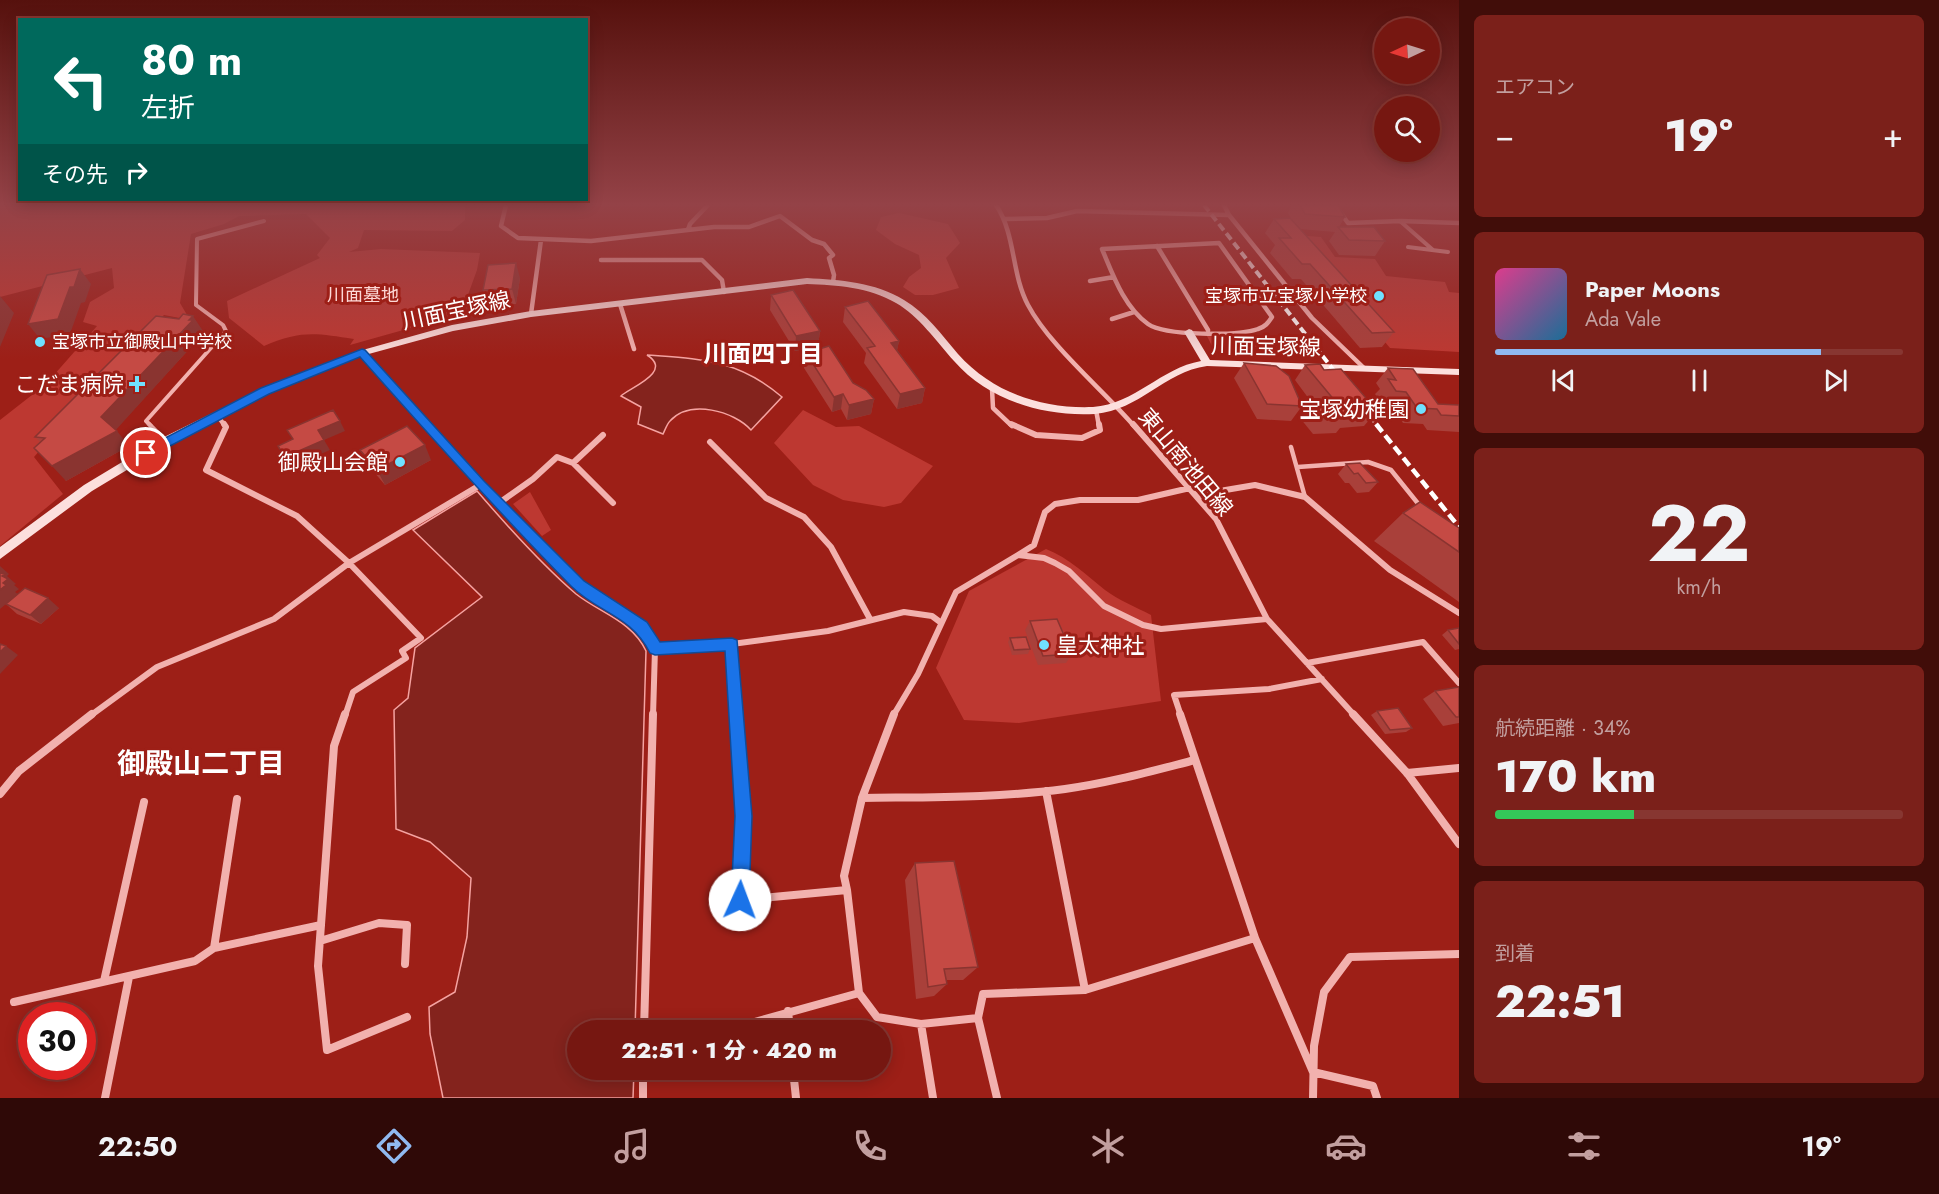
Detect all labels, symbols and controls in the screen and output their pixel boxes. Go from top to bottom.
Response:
north arrow [1374,18,1440,84]
map controls [1374,18,1440,162]
text: 80 m [141,30,242,91]
icon: left [42,42,120,120]
text: エアコン [1495,73,1575,102]
text: 左折 [141,88,195,127]
button: search [1374,96,1440,162]
text: 19° [1664,103,1733,168]
text: − [1495,112,1514,159]
text: + [1883,112,1903,159]
icon: right [120,156,153,189]
text: その先 [42,158,108,190]
text: Paper Moons [1585,273,1720,305]
park label: 川面墓地 [327,282,399,308]
street label: 川面宝塚線 [399,283,513,337]
place label: 宝塚市立宝塚小学校 [1205,283,1367,309]
marker: 宝塚市立宝塚小学校 [1372,289,1386,303]
text: Ada Vale [1585,305,1661,334]
place label: 宝塚市立御殿山中学校 [52,329,232,355]
street label: 川面宝塚線 [1211,329,1321,363]
marker: 宝塚市立御殿山中学校 [33,335,47,349]
district label: 川面四丁目 [703,336,823,371]
icon: previous [1547,364,1580,397]
icon: pause [1683,364,1716,397]
icon: next [1819,364,1852,397]
place label: こだま病院 [14,368,124,400]
marker: こだま病院 [128,375,146,393]
place label: 宝塚幼稚園 [1299,393,1409,425]
street label: 東山南池田線 [1131,401,1241,523]
marker: 宝塚幼稚園 [1414,402,1428,416]
pin [120,427,171,478]
icon: arrive [129,436,162,469]
place label: 御殿山会館 [278,446,388,478]
marker: 御殿山会館 [393,455,407,469]
text: 22 [1648,478,1750,590]
text: km/h [1676,573,1722,602]
place label: 皇太神社 [1056,629,1144,661]
marker: 皇太神社 [1037,638,1051,652]
text: 航続距離 · 34% [1495,714,1631,743]
district label: 御殿山二丁目 [117,743,285,784]
text: 170 km [1495,744,1656,809]
position arrow [708,868,772,932]
text: 到着 [1495,939,1535,968]
text: 22:51 [1495,969,1625,1034]
speed limit sign: 30 [18,1002,96,1080]
text: 22:51 · 1 分 · 420 m [621,1034,837,1066]
icon: directions [373,1125,415,1167]
icon: music [611,1125,653,1167]
icon: phone [849,1125,891,1167]
icon: climate [1087,1125,1129,1167]
icon: car [1325,1125,1367,1167]
icon: filters [1563,1125,1605,1167]
text: 22:50 [98,1127,177,1166]
text: 19° [1801,1127,1841,1166]

